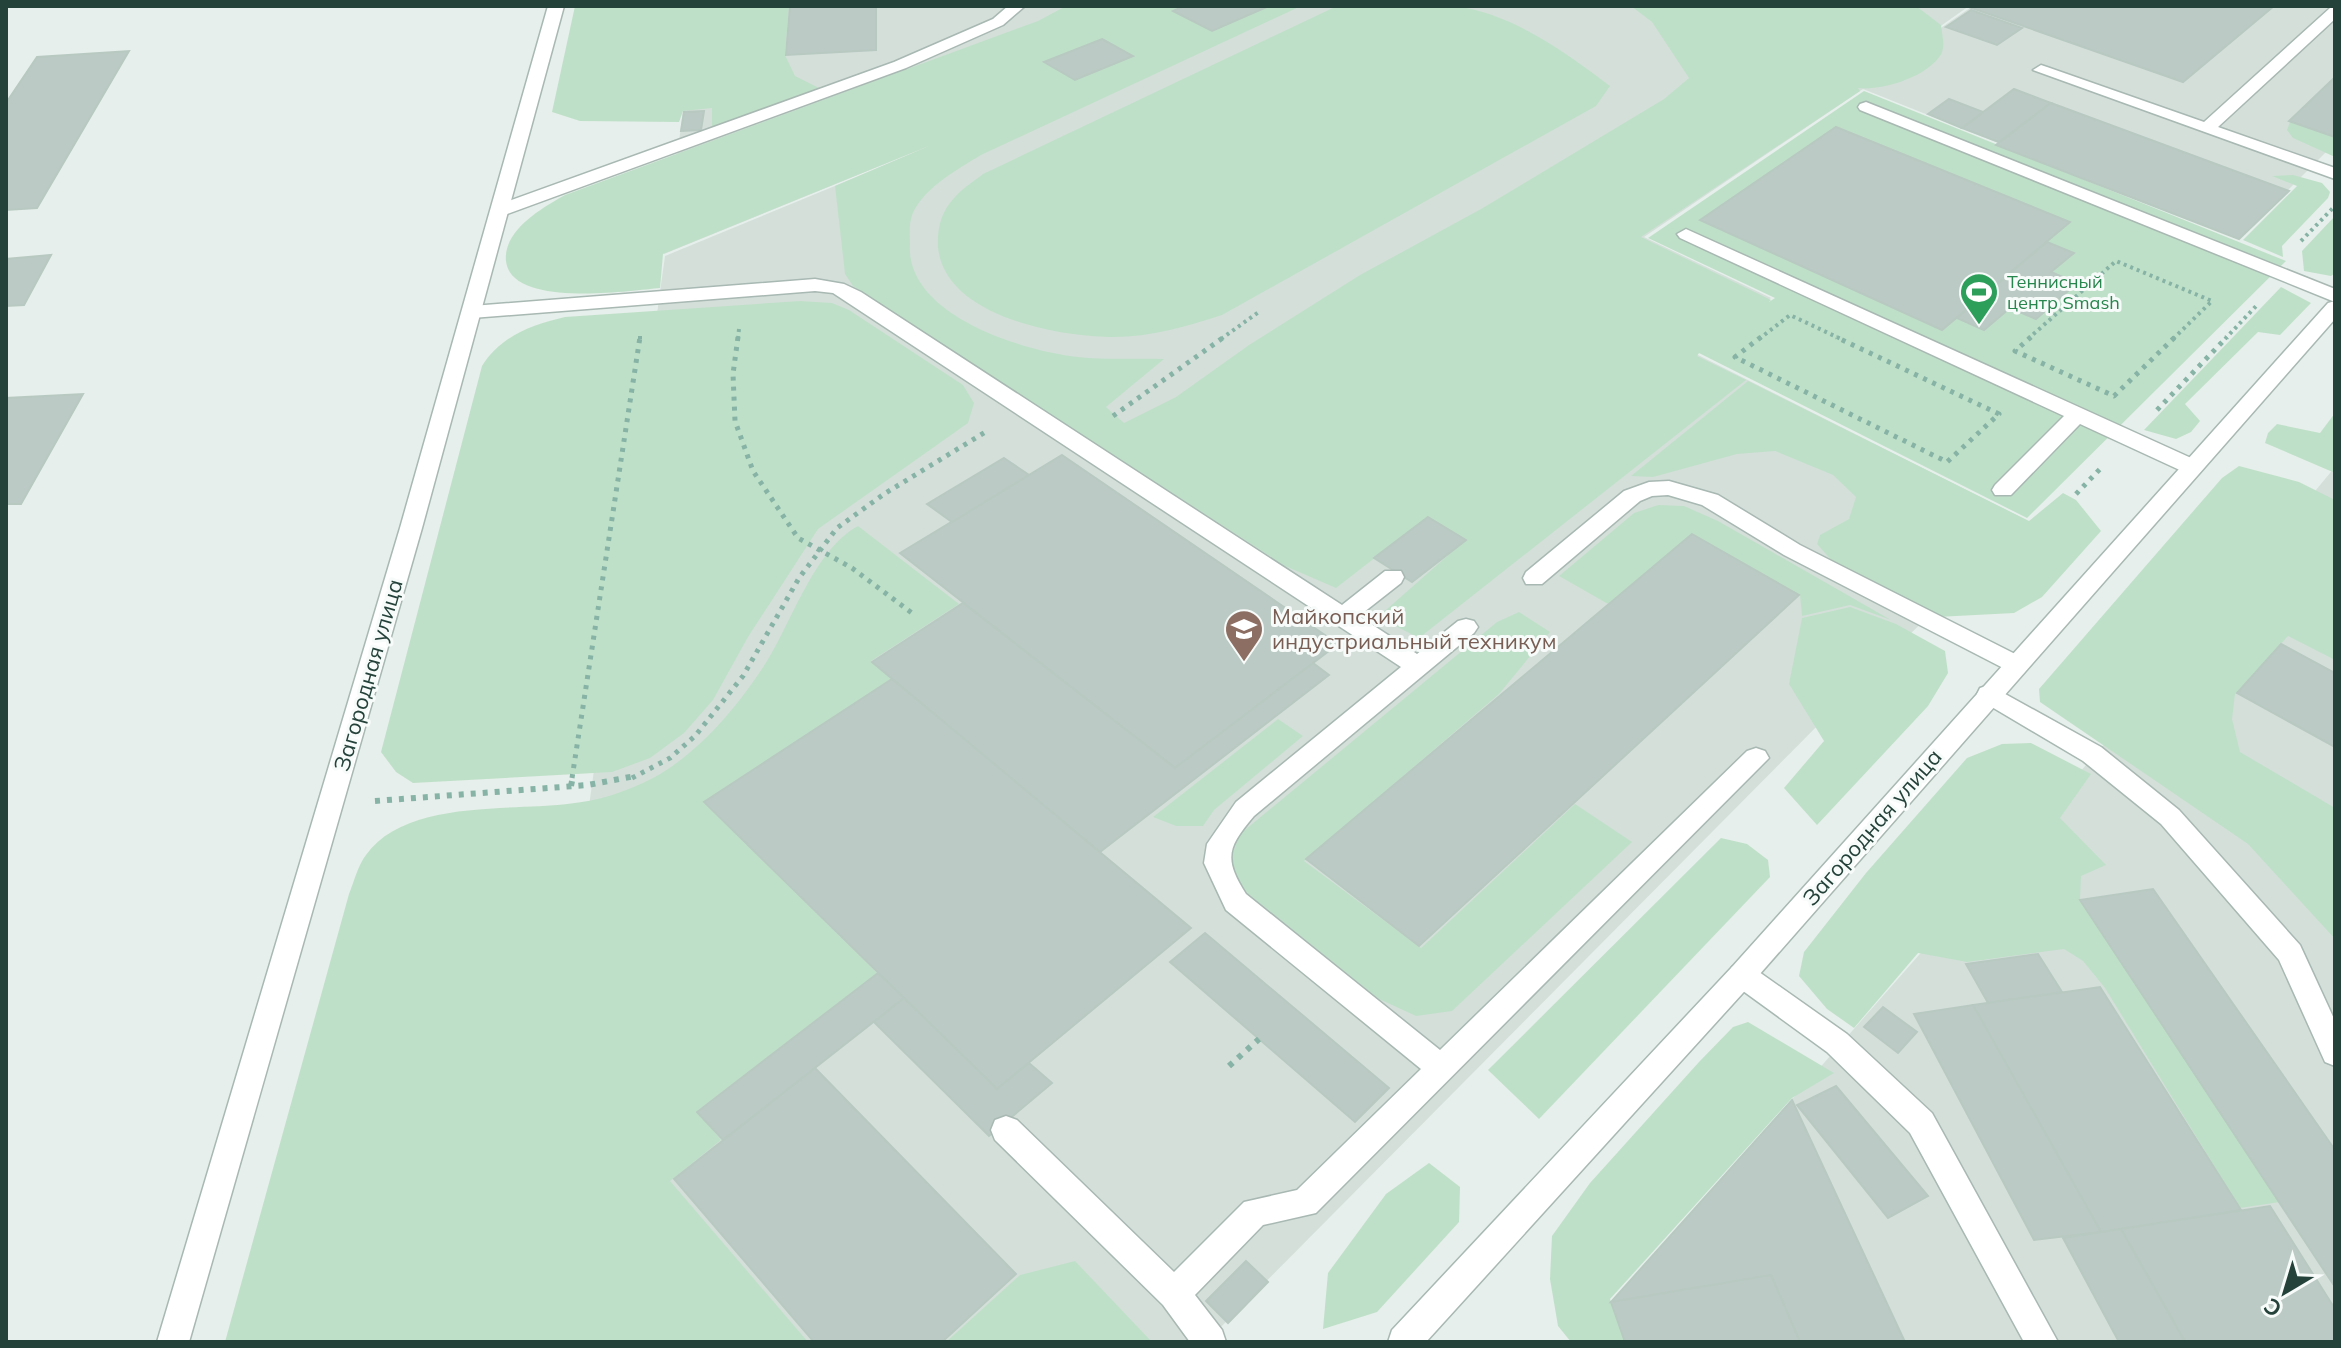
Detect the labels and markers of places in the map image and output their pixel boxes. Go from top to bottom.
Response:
place label: Теннисный центр Smash [2007,270,2120,314]
sports icon: Теннисный центр Smash [1958,271,2000,326]
place label: Майкопский индустриальный техникум [1272,602,1556,655]
school or university icon: Майкопский индустриальный техникум [1223,608,1265,663]

